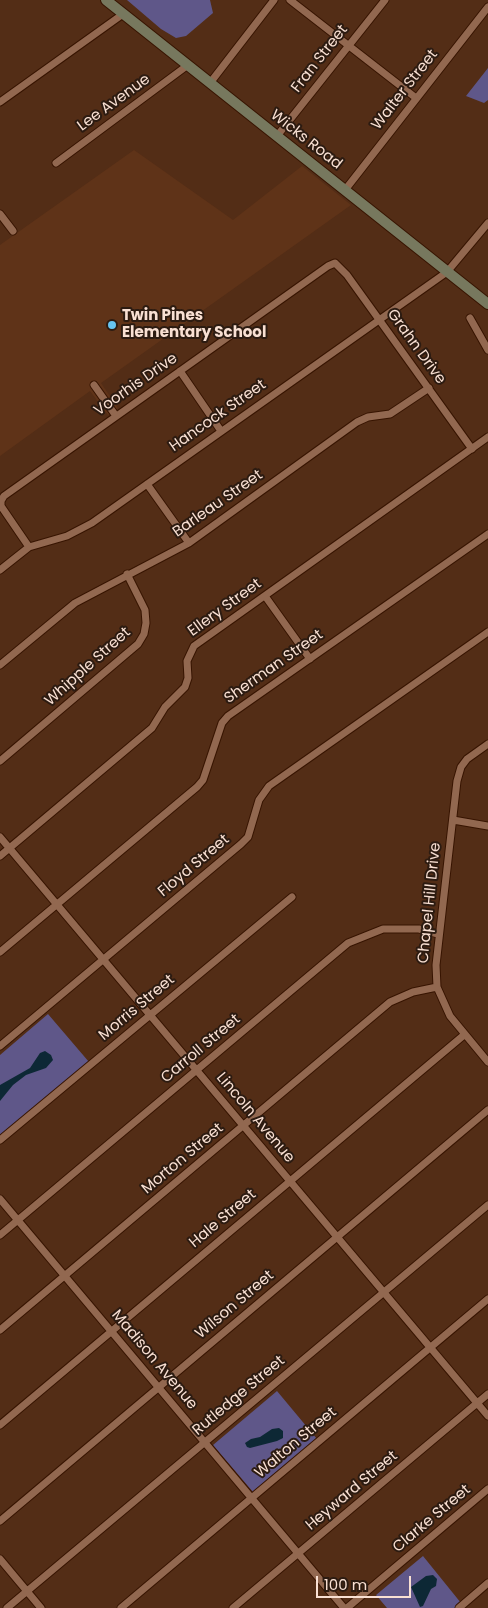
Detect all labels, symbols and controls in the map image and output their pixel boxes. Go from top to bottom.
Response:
street label: Fran Street [288,22,352,96]
street label: Walter Street [368,46,442,134]
street label: Lee Avenue [74,71,154,135]
street label: Wicks Road [267,106,345,174]
street label: Grahn Drive [383,306,449,388]
place label: Twin Pines Elementary School [122,307,266,342]
marker: Twin Pines Elementary School [106,319,118,331]
street label: Voorhis Drive [91,350,181,420]
street label: Hancock Street [166,376,270,456]
street label: Barleau Street [170,466,266,542]
street label: Ellery Street [185,575,265,641]
street label: Whipple Street [41,624,135,710]
street label: Sherman Street [221,626,327,708]
street label: Floyd Street [155,831,233,901]
street label: Chapel Hill Drive [415,842,445,964]
street label: Morris Street [96,971,178,1045]
street label: Carroll Street [158,1011,244,1087]
street label: Lincoln Avenue [212,1069,298,1167]
street label: Morton Street [139,1120,227,1198]
street label: Hale Street [186,1186,260,1252]
street label: Wilson Street [192,1267,278,1343]
street label: Madison Avenue [107,1307,201,1413]
street label: Rutledge Street [189,1352,289,1440]
street label: Walton Street [252,1404,340,1482]
street label: Heyward Street [302,1447,402,1535]
street label: Clarke Street [389,1481,475,1557]
scale bar [318,1566,413,1598]
text: 100 m [324,1574,367,1595]

